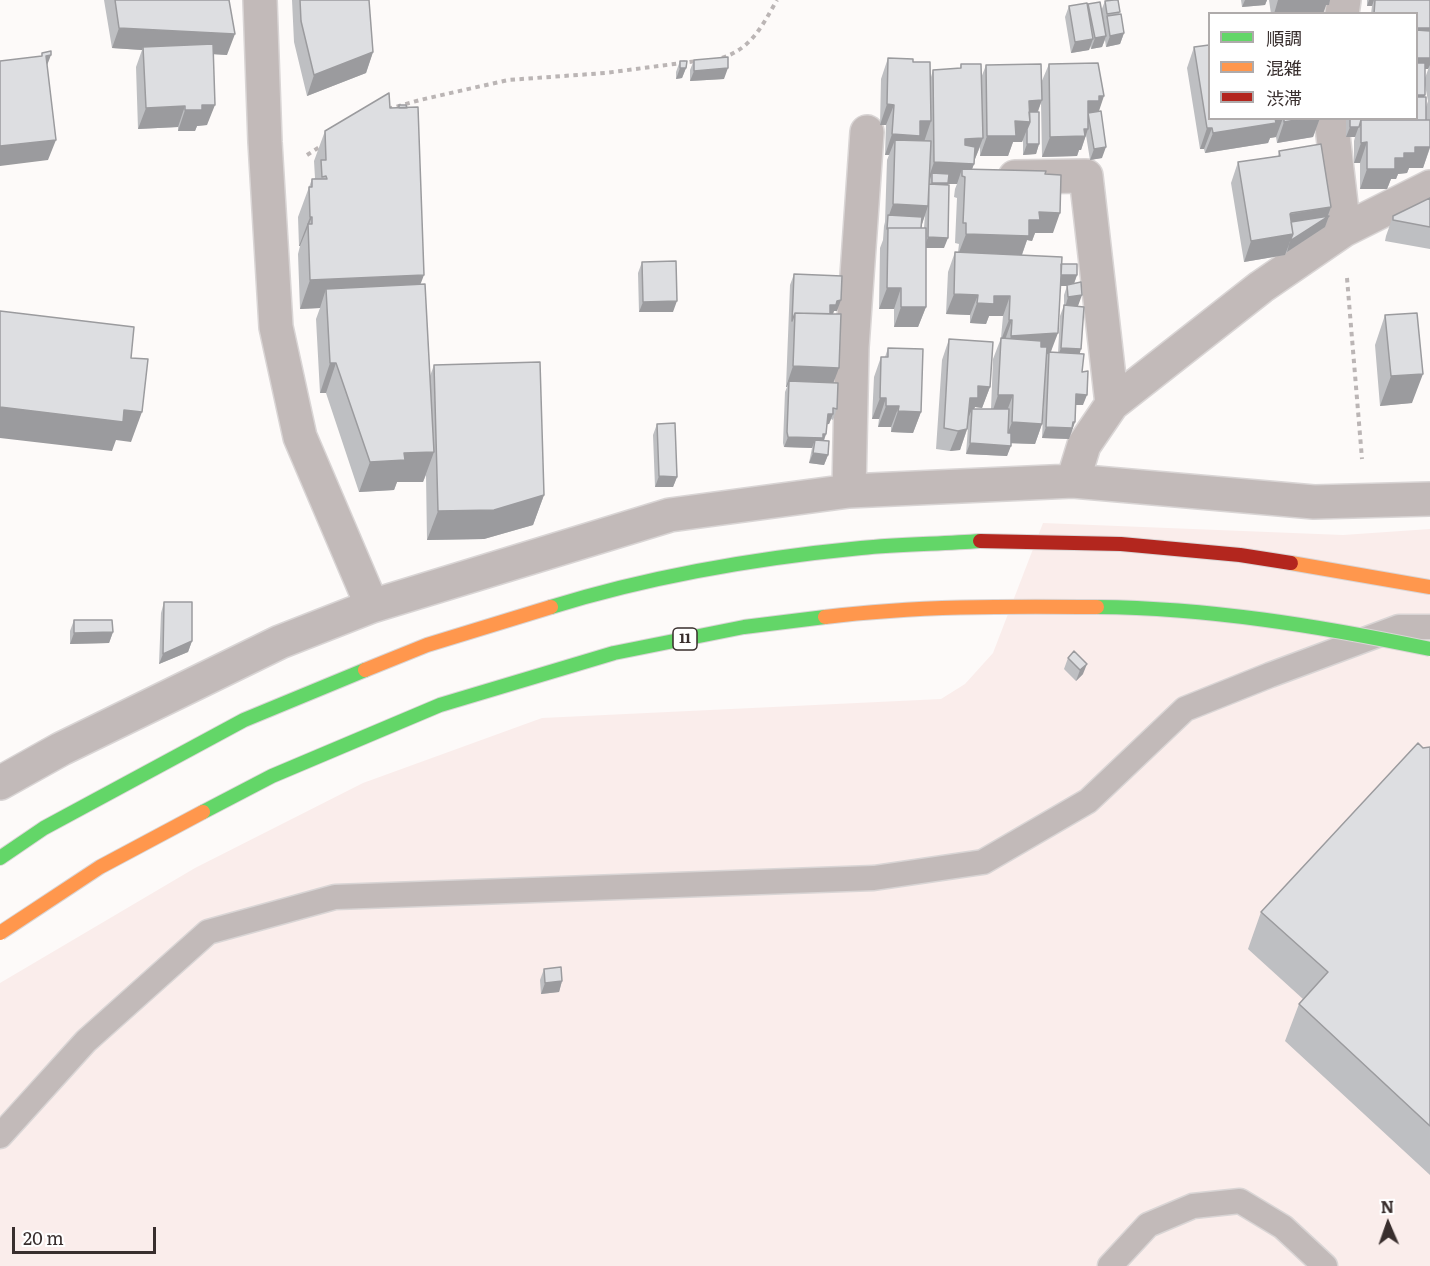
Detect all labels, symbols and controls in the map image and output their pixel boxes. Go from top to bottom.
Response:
legend [1208,12,1418,120]
text: 順調 [1266,24,1302,51]
text: 混雑 [1266,54,1302,81]
text: 渋滞 [1266,84,1302,111]
road number: 11 [673,628,697,650]
north arrow [1358,1194,1418,1254]
text: N [1380,1194,1395,1218]
scale bar [15,1215,159,1253]
text: 20 m [23,1224,64,1251]

